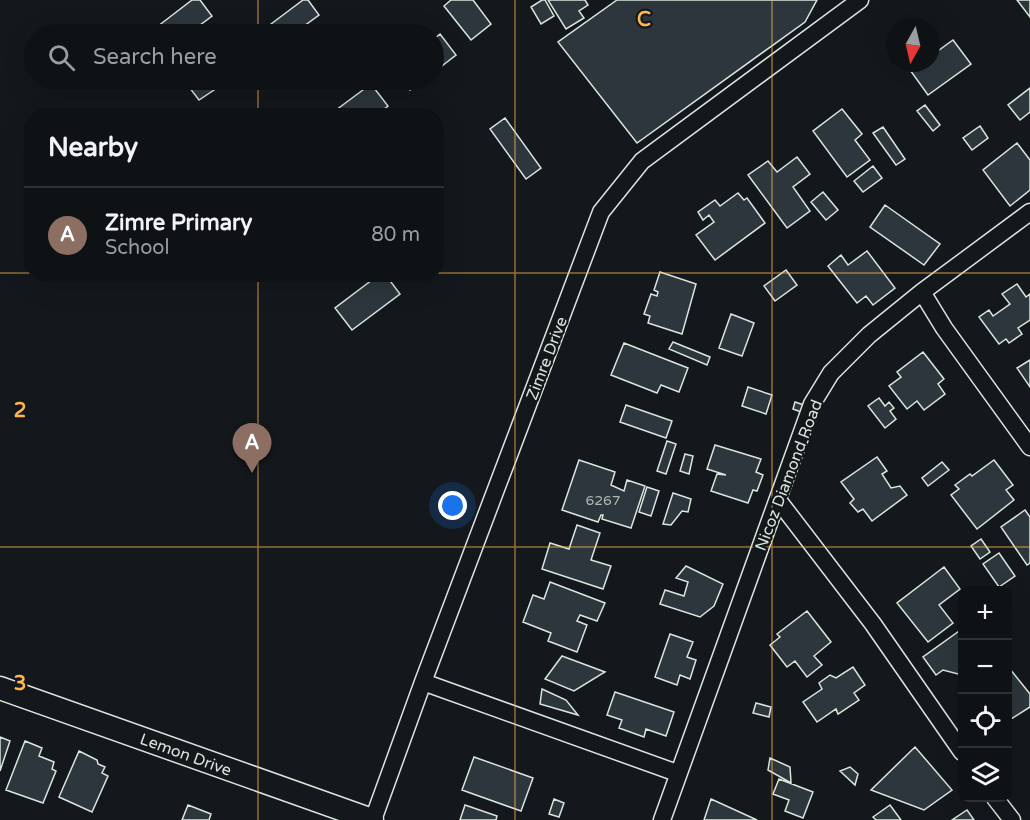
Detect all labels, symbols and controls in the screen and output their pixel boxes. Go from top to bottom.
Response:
text: C [637,8,651,32]
north arrow [886,18,940,72]
search box [24,24,444,90]
icon: search [45,41,78,74]
text: Search here [93,44,217,70]
text: Nearby [48,132,138,163]
text: Zimre Primary [105,210,252,236]
text: A [60,223,75,247]
text: 80 m [371,223,420,247]
text: School [105,236,169,260]
street label: Zimre Drive [522,314,572,403]
street label: Nicoz Diamond Road [751,397,827,554]
text: 2 [14,399,26,423]
pin: A [232,424,272,473]
your location [438,491,467,520]
house number: 6267 [585,492,621,509]
map controls [958,586,1012,802]
button: + [958,586,1012,640]
button: − [958,640,1012,694]
text: 3 [14,672,26,696]
button: locate [958,694,1012,748]
street label: Lemon Drive [137,729,234,781]
button: layers [958,748,1012,802]

